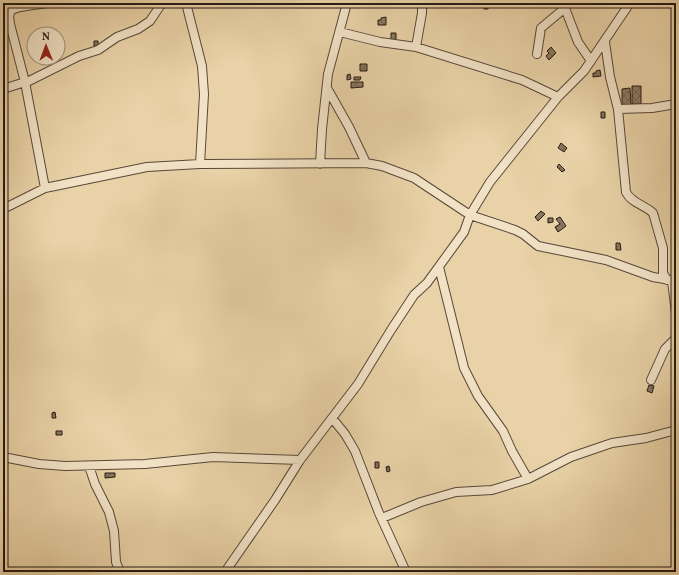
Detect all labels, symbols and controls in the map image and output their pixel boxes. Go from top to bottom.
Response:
north arrow [26,26,66,66]
text: N [42,30,50,45]

